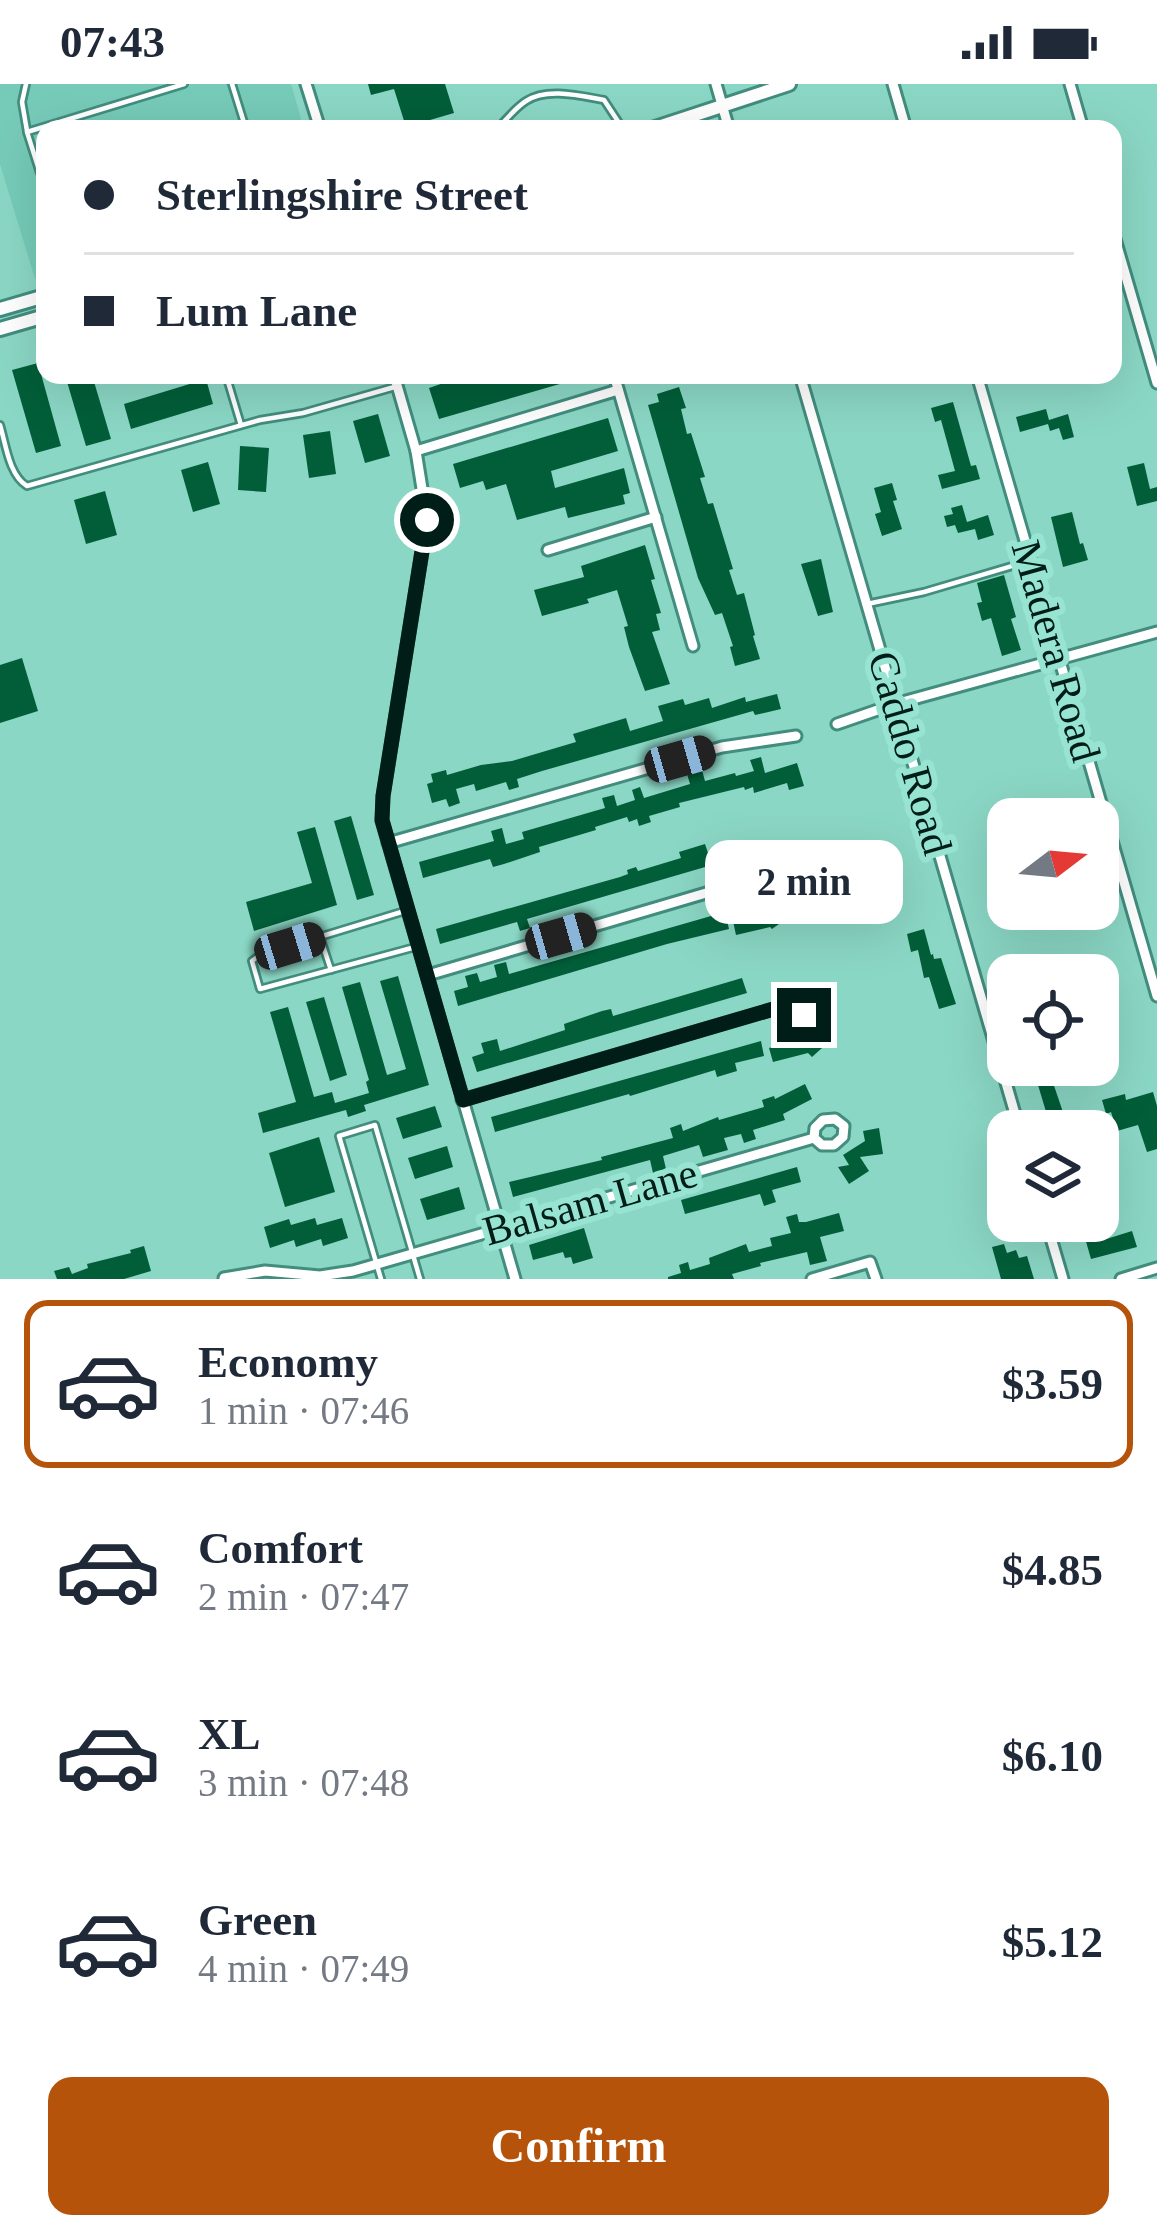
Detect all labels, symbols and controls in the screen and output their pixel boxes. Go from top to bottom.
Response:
text: 07:43 [60,17,165,67]
text: Sterlingshire Street [156,170,528,220]
text: Lum Lane [156,286,357,336]
route start [400,493,454,547]
street label: Madera Road [1003,535,1109,767]
street label: Caddo Road [859,646,961,860]
car [640,732,720,786]
north arrow [987,798,1119,930]
map controls [987,798,1119,1242]
callout: 2 min [705,841,903,925]
text: 2 min [757,860,851,903]
car [521,909,601,963]
car [250,918,330,974]
button: locate [987,954,1119,1086]
route end [777,988,831,1042]
button: layers [987,1110,1119,1242]
street label: Balsam Lane [478,1150,702,1254]
icon: car [54,1330,162,1438]
text: Economy [198,1337,378,1387]
text: $3.59 [1002,1359,1103,1409]
text: 1 min · 07:46 [198,1389,409,1432]
icon: car [54,1516,162,1624]
text: Comfort [198,1523,363,1573]
text: $4.85 [1002,1545,1103,1595]
text: 2 min · 07:47 [198,1575,409,1618]
icon: car [54,1702,162,1810]
text: XL [198,1709,261,1759]
text: $6.10 [1002,1731,1103,1781]
text: 3 min · 07:48 [198,1761,409,1804]
icon: car [54,1888,162,1996]
text: Green [198,1895,317,1945]
text: $5.12 [1002,1917,1103,1967]
text: 4 min · 07:49 [198,1947,409,1990]
button: Confirm [48,2077,1109,2215]

